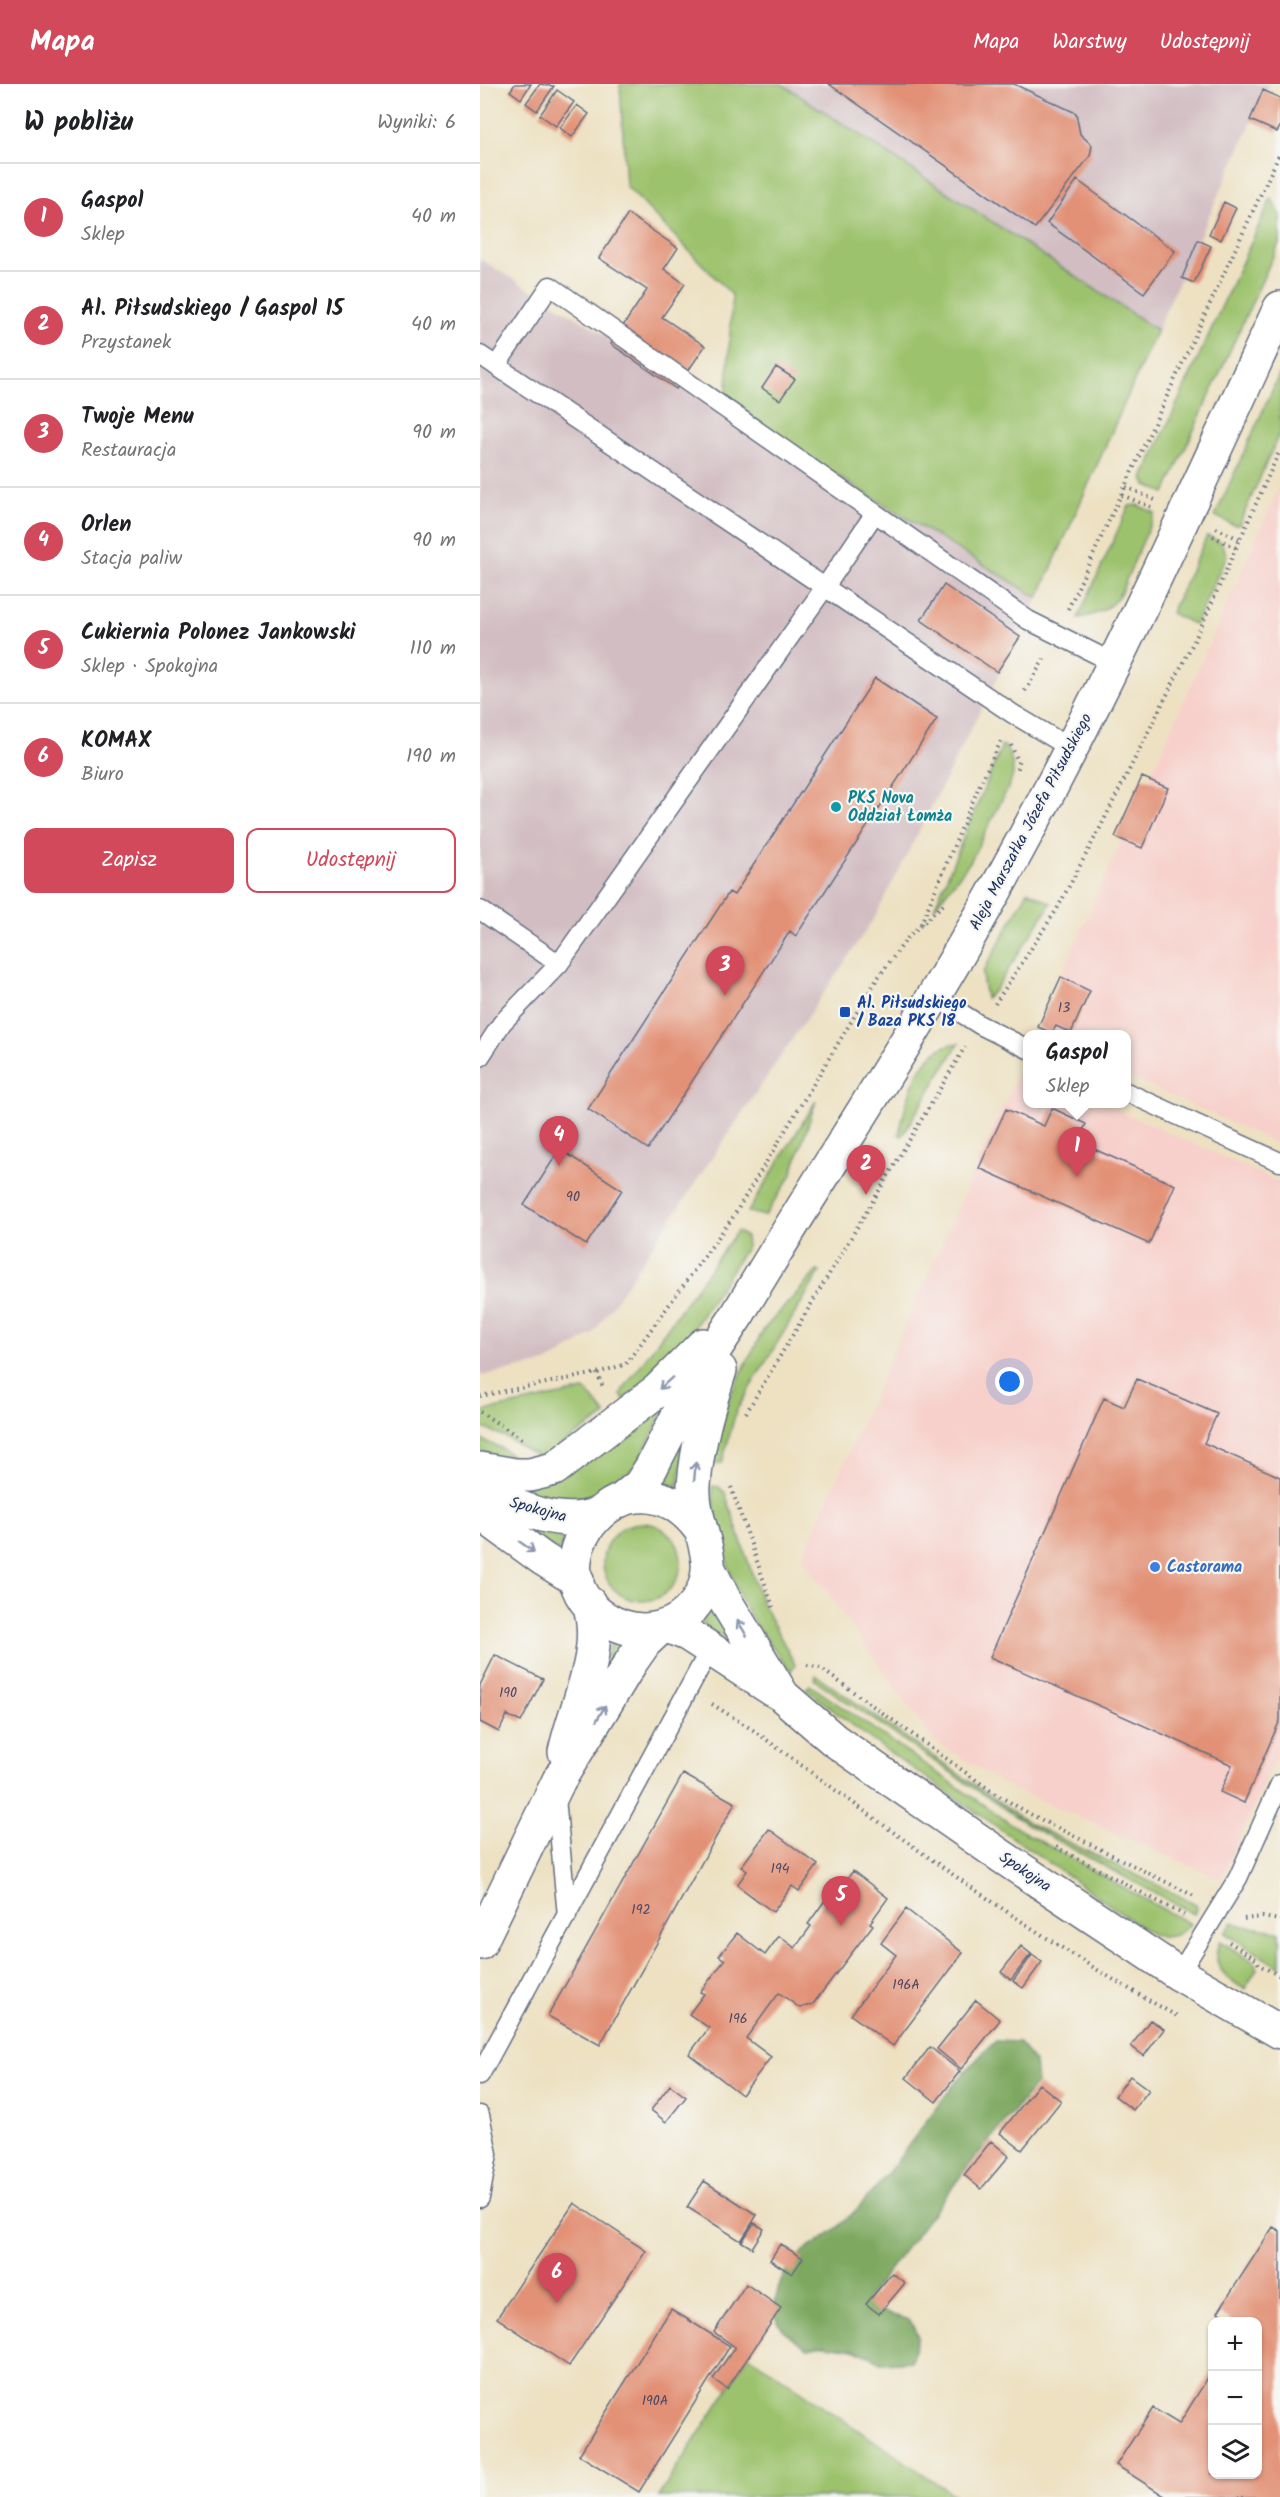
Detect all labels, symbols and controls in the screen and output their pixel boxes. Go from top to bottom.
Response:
text: Mapa [30,20,95,65]
text: Mapa [973,26,1019,59]
text: Warstwy [1052,26,1127,59]
text: Udostępnij [1160,26,1250,59]
text: W pobliżu [24,102,133,144]
text: Wyniki: 6 [377,107,456,139]
text: Gaspol [81,184,143,219]
text: 1 [40,201,47,233]
text: 40 m [411,201,456,233]
text: Sklep [81,219,124,251]
text: Al. Piłsudskiego / Gaspol 15 [81,292,343,327]
text: 2 [38,309,49,341]
text: 40 m [411,309,456,341]
text: Przystanek [81,327,171,359]
text: Twoje Menu [81,400,194,435]
text: 3 [38,417,49,449]
text: 90 m [412,417,456,449]
text: Restauracja [81,435,176,467]
text: Orlen [81,508,131,543]
text: 4 [38,525,49,557]
text: 90 m [412,525,456,557]
text: Stacja paliw [81,543,182,575]
text: Cukiernia Polonez Jankowski [81,616,356,651]
text: 5 [38,633,49,665]
text: 110 m [410,633,456,665]
text: Sklep · Spokojna [81,651,218,683]
street label: Aleja Marszałka Józefa Piłsudskiego [963,709,1099,935]
text: KOMAX [81,724,151,759]
text: 6 [38,741,49,773]
text: 190 m [406,741,456,773]
text: Biuro [81,759,124,791]
place label: PKS Nova Oddział Łomża [848,786,952,829]
marker: PKS Nova Oddział Łomża [829,800,843,814]
button: Zapisz [24,828,234,893]
button: Udostępnij [246,828,456,893]
pin: 3 [706,946,744,996]
place label: Al. Piłsudskiego / Baza PKS 18 [856,991,967,1034]
house number: 13 [1058,997,1070,1019]
marker: Al. Piłsudskiego / Baza PKS 18 [838,1005,852,1019]
popup [1023,1030,1131,1108]
text: Gaspol [1046,1036,1108,1071]
text: Sklep [1046,1071,1089,1103]
pin: 4 [540,1116,578,1166]
pin: 1 [1058,1128,1096,1177]
pin: 2 [846,1146,886,1195]
house number: 90 [566,1186,580,1208]
your location [995,1367,1024,1396]
one-way arrow [658,1376,673,1390]
one-way arrow [690,1462,701,1482]
street label: Spokojna [507,1490,569,1530]
one-way arrow [519,1541,535,1553]
place label: Castorama [1167,1555,1242,1580]
marker: Castorama [1148,1560,1162,1574]
one-way arrow [735,1620,747,1637]
house number: 190 [499,1682,517,1704]
one-way arrow [595,1705,607,1722]
street label: Spokojna [994,1845,1056,1899]
house number: 194 [771,1858,790,1880]
pin: 5 [822,1876,860,1926]
house number: 192 [631,1899,651,1921]
house number: 196A [892,1974,920,1996]
house number: 196 [728,2008,748,2030]
pin: 6 [538,2254,577,2303]
map controls [1208,2317,1262,2479]
button: + [1208,2317,1262,2371]
button: − [1208,2371,1262,2425]
house number: 190A [642,2390,668,2412]
button: layers [1208,2425,1262,2479]

